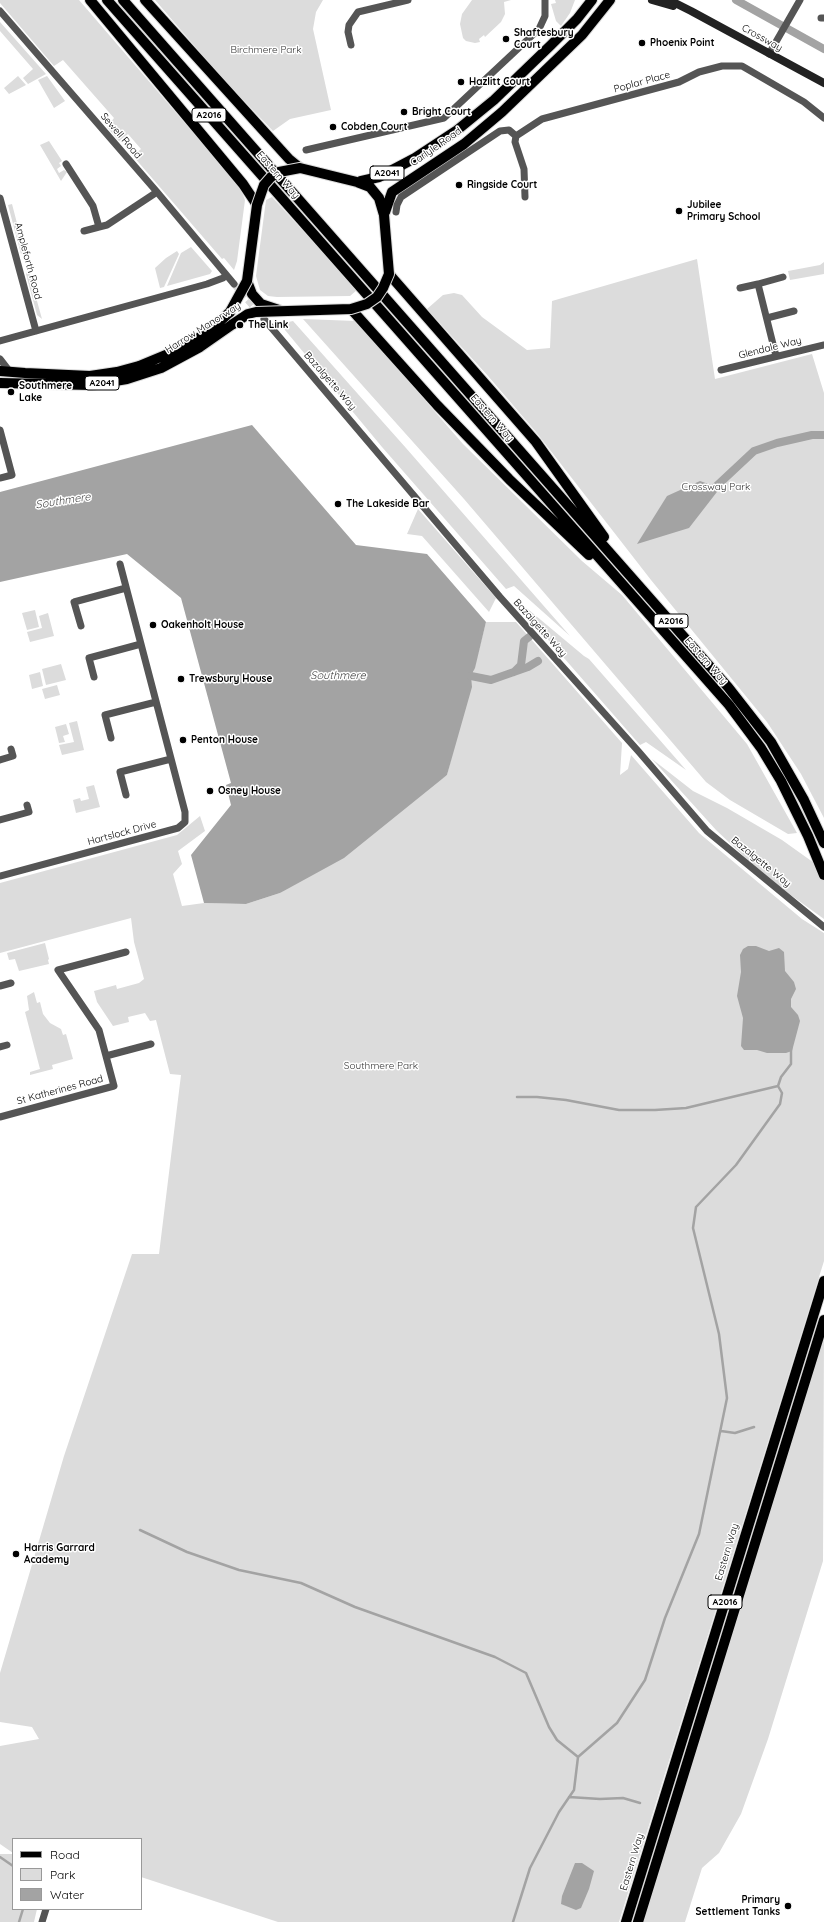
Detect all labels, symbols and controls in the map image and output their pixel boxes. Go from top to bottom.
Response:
street label: Crossway [739,22,785,54]
place label: Shaftesbury Court [514,27,574,50]
marker: Shaftesbury Court [501,34,511,44]
place label: Phoenix Point [650,37,715,49]
marker: Phoenix Point [637,38,647,48]
park label: Birchmere Park [230,44,302,56]
street label: Poplar Place [612,69,672,95]
place label: Hazlitt Court [469,76,530,88]
marker: Hazlitt Court [456,77,466,87]
place label: Bright Court [412,106,471,118]
marker: Bright Court [399,107,409,117]
road number: A2016 [192,108,226,122]
street label: Sewell Road [98,111,144,161]
place label: Cobden Court [341,121,408,133]
marker: Cobden Court [328,122,338,132]
street label: Carlyle Road [408,125,464,169]
street label: Eastern Way [254,149,302,201]
road number: A2041 [370,166,404,180]
place label: Ringside Court [467,179,537,191]
marker: Ringside Court [454,180,464,190]
place label: Jubilee Primary School [687,199,760,222]
marker: Jubilee Primary School [674,206,684,216]
street label: Ampleforth Road [12,221,44,301]
street label: Harrow Manorway [163,300,243,356]
place label: The Link [248,319,288,331]
marker: The Link [235,320,245,330]
street label: Glendale Way [737,334,803,362]
street label: Bazalgette Way [301,349,359,413]
road number: A2041 [85,376,119,390]
place label: Southmere Lake [19,380,72,404]
marker: Southmere Lake [6,387,16,397]
street label: Eastern Way [468,392,516,444]
park label: Crossway Park [682,481,750,493]
water label: Southmere [35,490,91,512]
place label: The Lakeside Bar [346,498,429,510]
marker: The Lakeside Bar [333,499,343,509]
street label: Bazalgette Way [511,597,569,659]
road number: A2016 [654,614,688,628]
place label: Oakenholt House [161,619,244,631]
marker: Oakenholt House [148,620,158,630]
street label: Eastern Way [682,635,730,687]
water label: Southmere [310,669,366,683]
place label: Trewsbury House [189,673,272,685]
marker: Trewsbury House [176,674,186,684]
place label: Penton House [191,734,258,746]
marker: Penton House [178,735,188,745]
place label: Osney House [218,785,281,797]
marker: Osney House [205,786,215,796]
street label: Hartslock Drive [86,818,158,848]
street label: Bazalgette Way [729,834,793,890]
park label: Southmere Park [344,1060,418,1072]
street label: St Katherines Road [16,1073,104,1107]
street label: Eastern Way [713,1522,741,1582]
place label: Harris Garrard Academy [24,1542,95,1566]
marker: Harris Garrard Academy [11,1549,21,1559]
road number: A2016 [708,1595,742,1609]
street label: Eastern Way [618,1832,646,1892]
legend [12,1838,142,1910]
text: Road [50,1847,80,1862]
text: Park [50,1867,75,1882]
text: Water [50,1887,84,1902]
place label: Primary Settlement Tanks [696,1894,780,1918]
marker: Primary Settlement Tanks [783,1901,793,1911]

